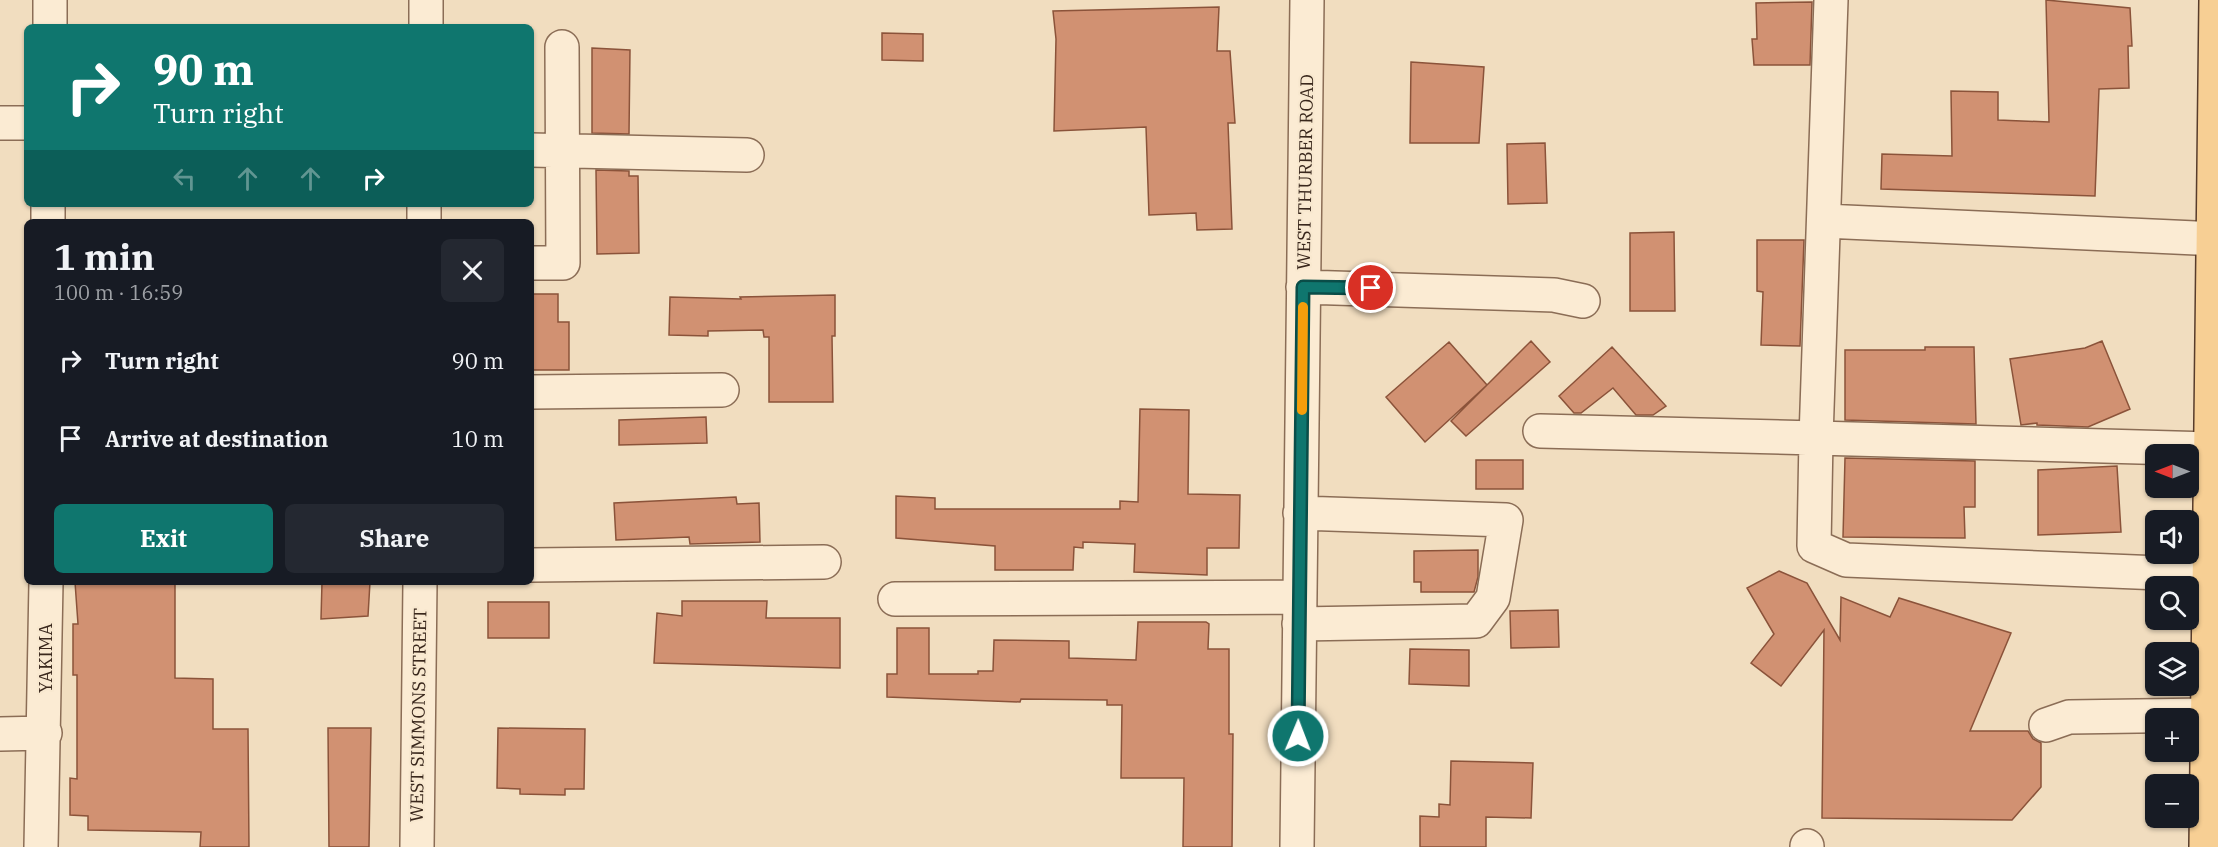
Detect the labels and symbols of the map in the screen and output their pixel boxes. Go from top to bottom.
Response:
street label: WEST THURBER ROAD [1292,74,1318,270]
pin [1345,262,1396,313]
north arrow [2145,444,2199,498]
street label: WEST SIMMONS STREET [405,608,431,822]
street label: YAKIMA [34,622,57,693]
position arrow [1266,704,1330,768]

